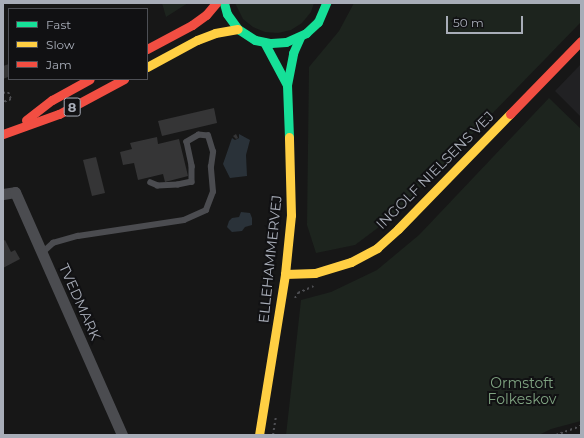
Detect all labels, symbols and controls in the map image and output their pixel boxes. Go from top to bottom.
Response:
legend [8,8,148,80]
scale bar [448,8,525,34]
text: 50 m [453,15,484,30]
text: Fast [46,17,71,32]
text: Slow [46,37,75,52]
text: Jam [46,57,72,72]
road number: 8 [63,96,81,118]
street label: INGOLF NIELSENS VEJ [373,108,497,232]
street label: ELLEHAMMERVEJ [255,194,285,324]
street label: TVEDMARK [56,261,104,343]
park label: Ormstoft Folkeskov [488,375,556,408]

